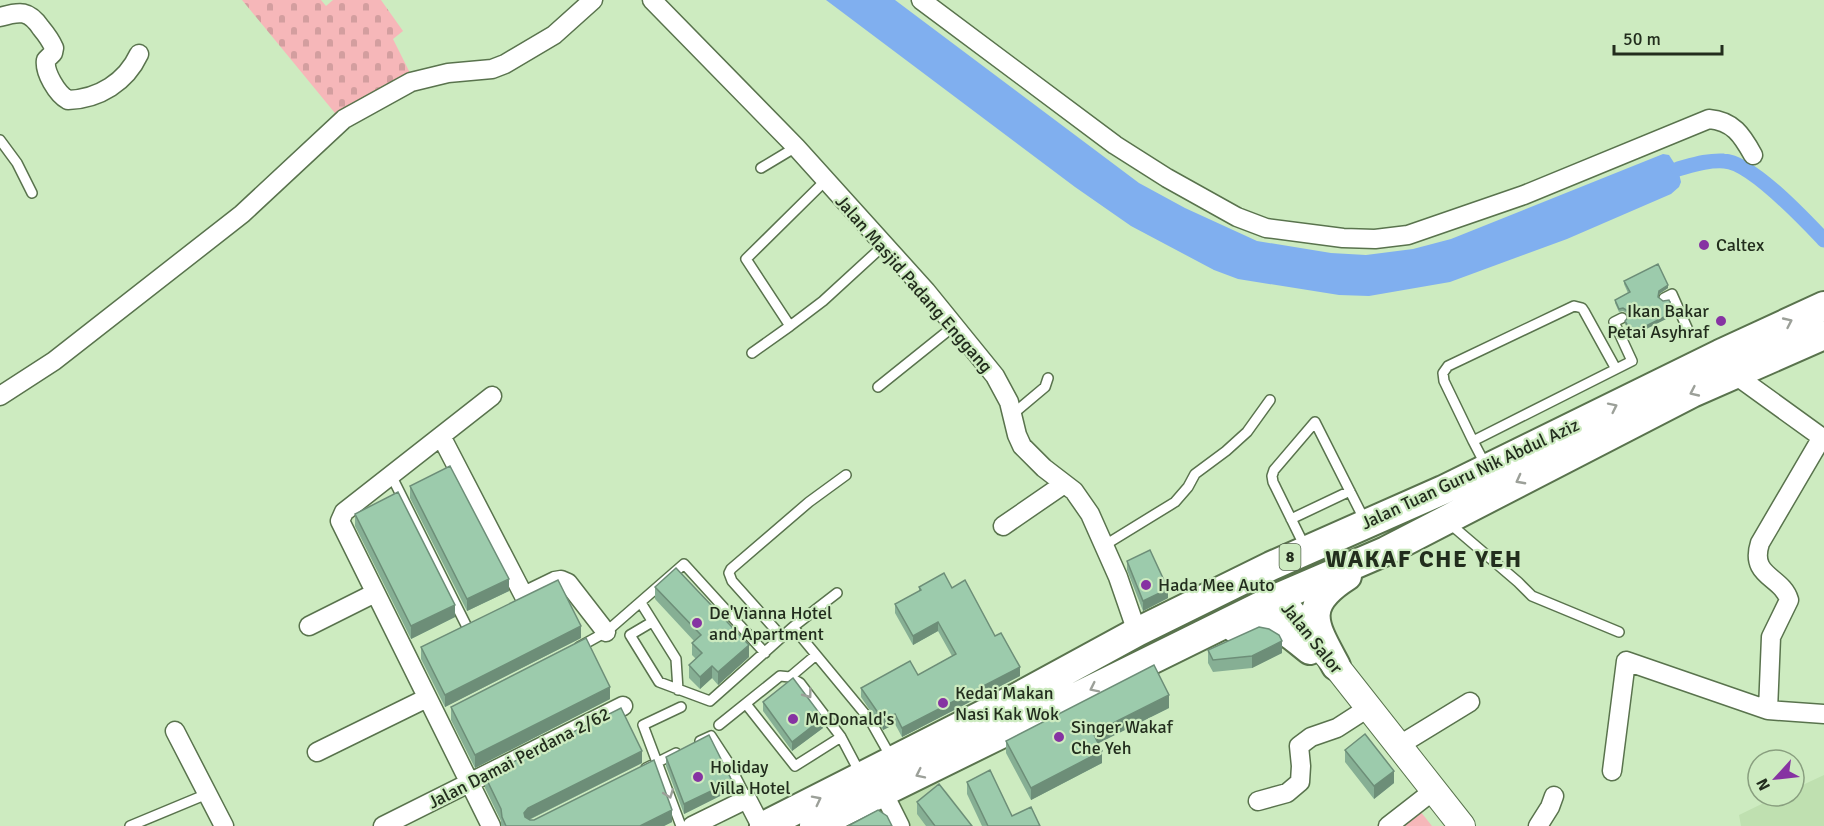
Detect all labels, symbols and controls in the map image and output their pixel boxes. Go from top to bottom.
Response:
scale bar [1614,18,1722,56]
text: 50 m [1623,28,1661,50]
street label: Jalan Masjid Padang Enggang [831,191,997,377]
place label: Caltex [1716,234,1765,256]
marker: Caltex [1697,238,1711,252]
place label: Ikan Bakar Petai Asyhraf [1607,300,1710,343]
marker: Ikan Bakar Petai Asyhraf [1714,314,1728,328]
one-way arrow [1782,318,1793,330]
one-way arrow [1689,385,1700,397]
one-way arrow [1606,402,1617,414]
street label: Jalan Tuan Guru Nik Abdul Aziz [1357,414,1583,534]
one-way arrow [1515,473,1526,484]
road number: 8 [1280,544,1300,570]
district label: WAKAF CHE YEH [1325,544,1523,574]
place label: Hada Mee Auto [1158,574,1275,596]
marker: Hada Mee Auto [1139,578,1153,592]
street label: Jalan Salor [1277,598,1348,678]
place label: De'Vianna Hotel and Apartment [709,602,832,645]
marker: De'Vianna Hotel and Apartment [690,616,704,630]
one-way arrow [1090,680,1101,692]
place label: Kedai Makan Nasi Kak Wok [955,682,1059,725]
one-way arrow [801,688,812,699]
marker: Kedai Makan Nasi Kak Wok [936,696,950,710]
street label: Jalan Damai Perdana 2/62 [424,702,614,814]
place label: McDonald's [805,708,894,730]
marker: McDonald's [786,712,800,726]
place label: Singer Wakaf Che Yeh [1071,716,1174,759]
marker: Singer Wakaf Che Yeh [1052,730,1066,744]
north arrow [1746,748,1806,808]
place label: Holiday Villa Hotel [710,756,790,799]
one-way arrow [915,767,926,778]
marker: Holiday Villa Hotel [691,770,705,784]
text: N [1752,775,1775,794]
one-way arrow [662,788,674,799]
one-way arrow [810,796,821,807]

